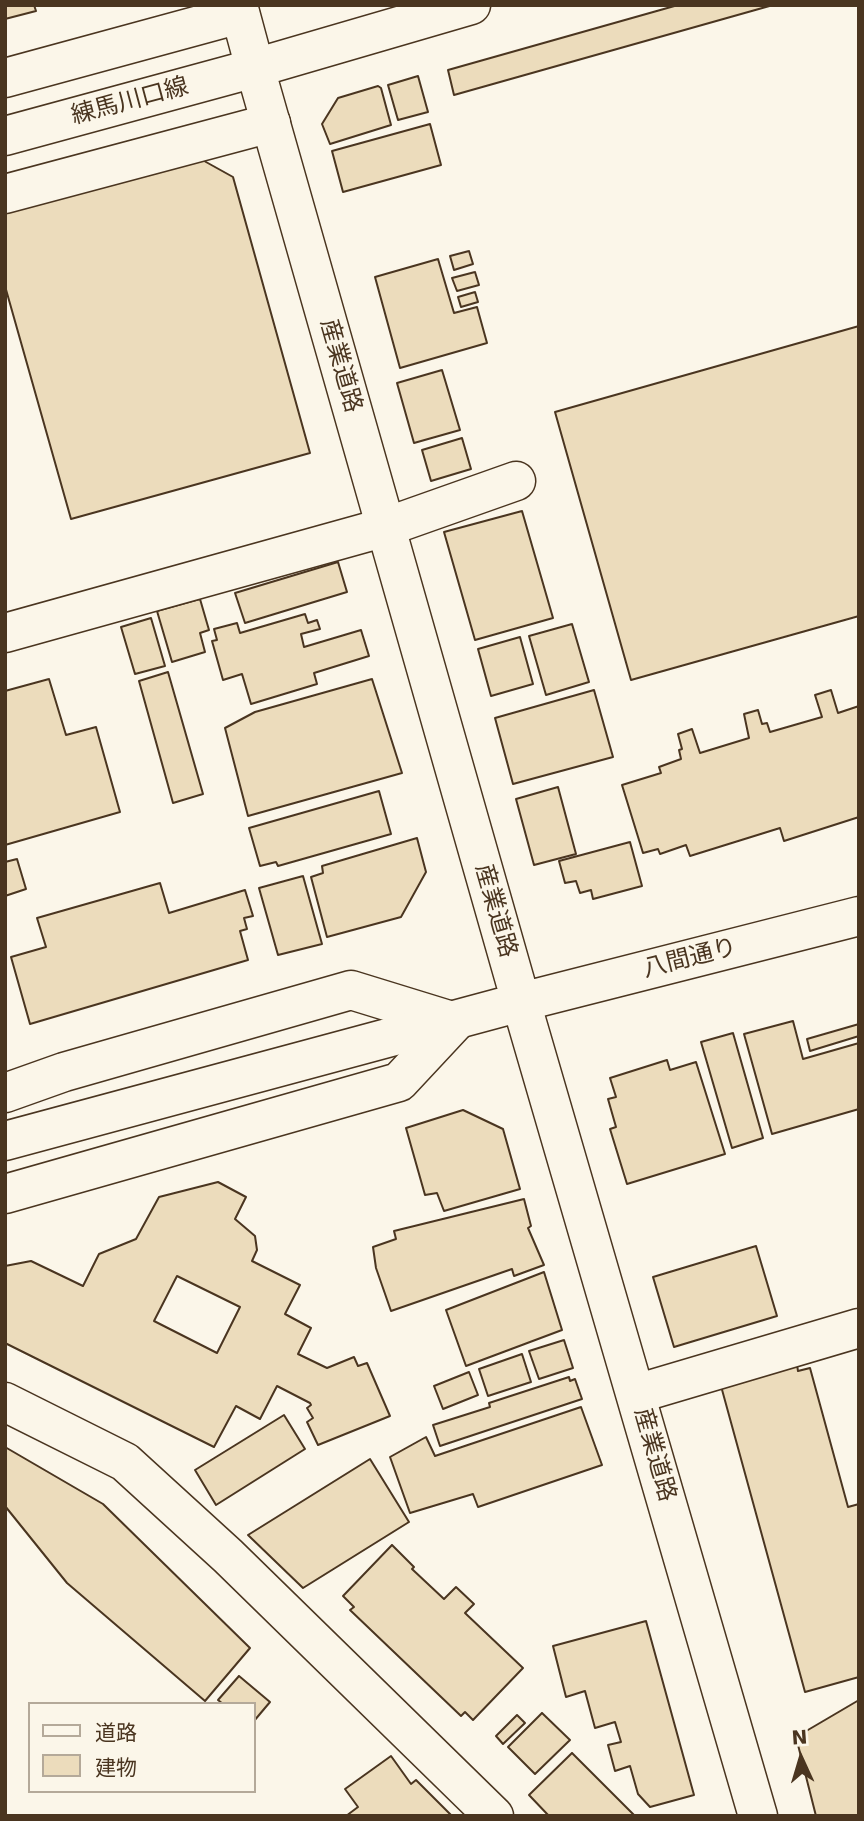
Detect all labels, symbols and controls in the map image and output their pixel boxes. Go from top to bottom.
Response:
street label: 練馬川口線 [68,73,192,131]
street label: 産業道路 [313,316,367,416]
street label: 産業道路 [468,861,522,961]
street label: 八間通り [640,933,740,985]
street label: 産業道路 [627,1405,681,1505]
legend [28,1702,256,1793]
text: 道路 [95,1721,137,1745]
north arrow [766,1723,836,1793]
text: N [791,1726,808,1749]
text: 建物 [95,1756,137,1780]

